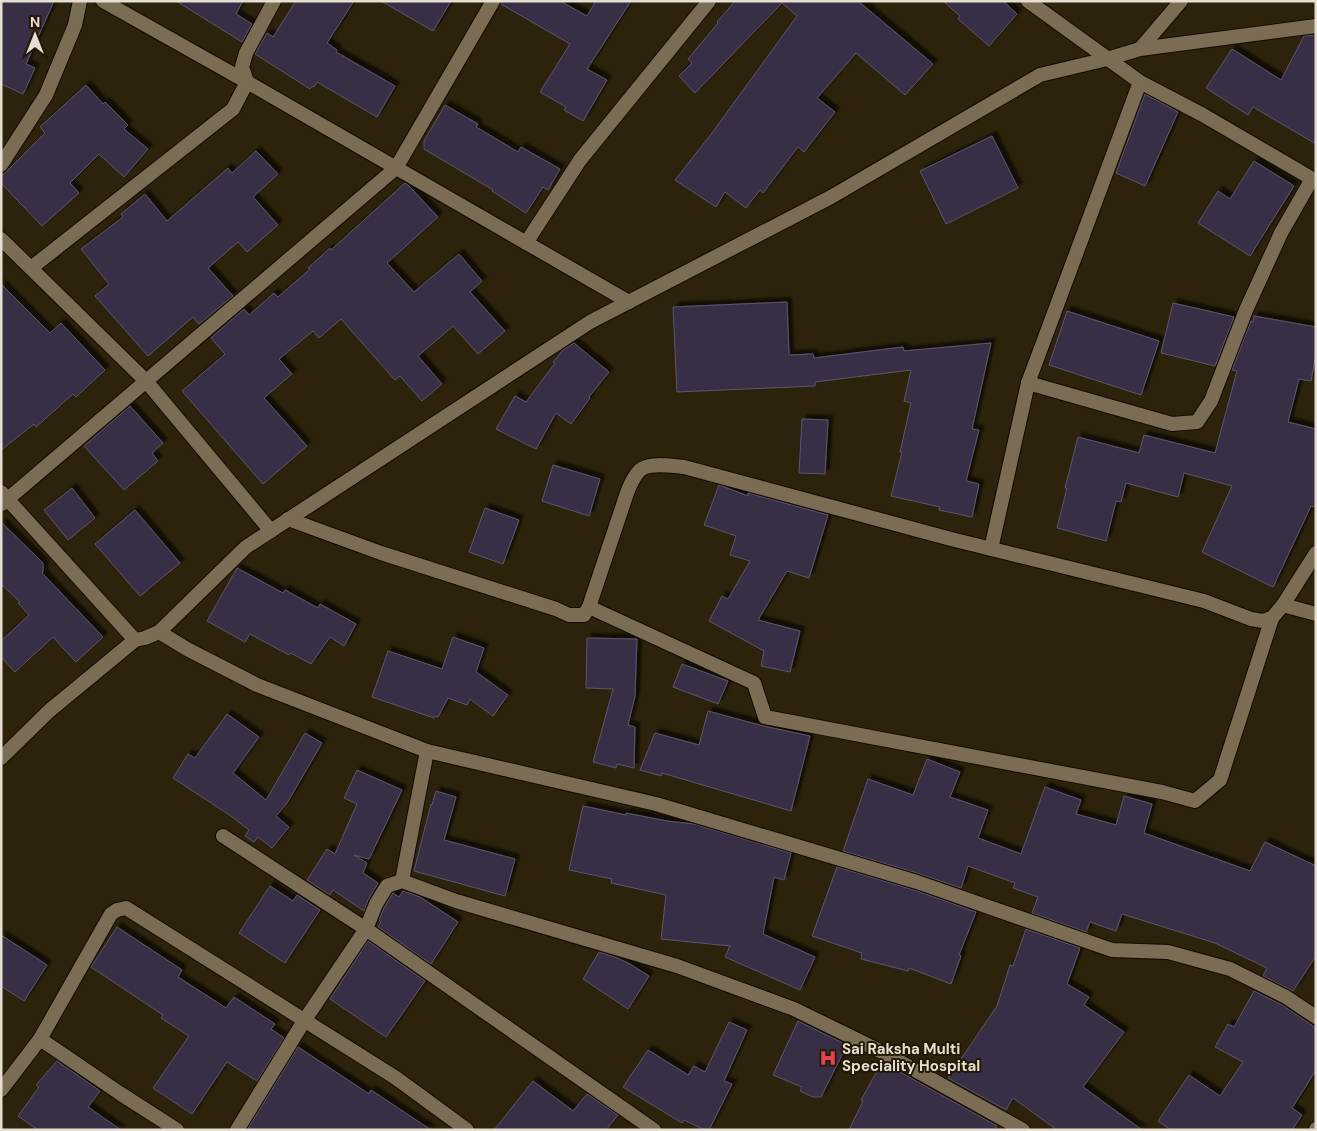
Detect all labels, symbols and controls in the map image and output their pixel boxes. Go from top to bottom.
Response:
north arrow [10,10,60,60]
text: N [30,13,40,31]
place label: Sai Raksha Multi Speciality Hospital [842,1039,980,1076]
hospital icon: Sai Raksha Multi Speciality Hospital [818,1048,838,1068]

